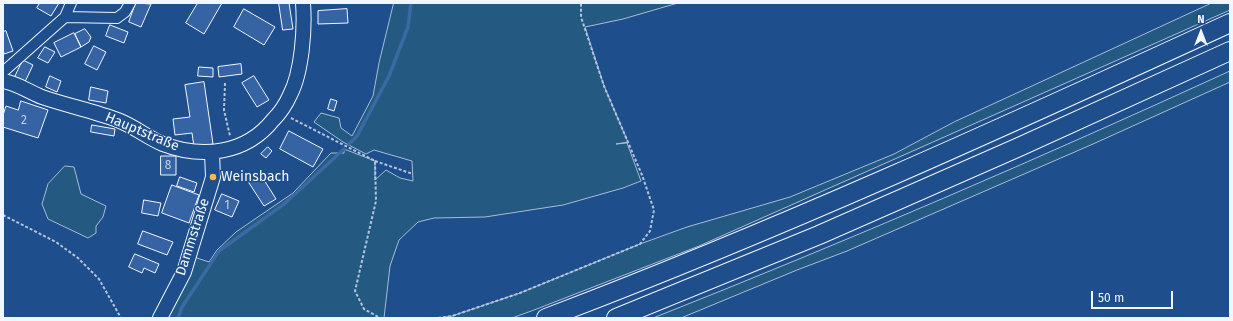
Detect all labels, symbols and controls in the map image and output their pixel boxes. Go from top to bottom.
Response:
north arrow [1181,12,1221,52]
text: N [1197,13,1205,26]
street label: Hauptstraße [102,109,182,155]
house number: 2 [21,114,27,128]
house number: 8 [165,159,171,173]
place label: Weinsbach [221,169,289,185]
marker: Weinsbach [208,172,218,182]
street label: Dammstraße [173,196,213,278]
house number: 1 [224,199,230,213]
scale bar [1093,283,1175,309]
text: 50 m [1098,291,1124,305]

